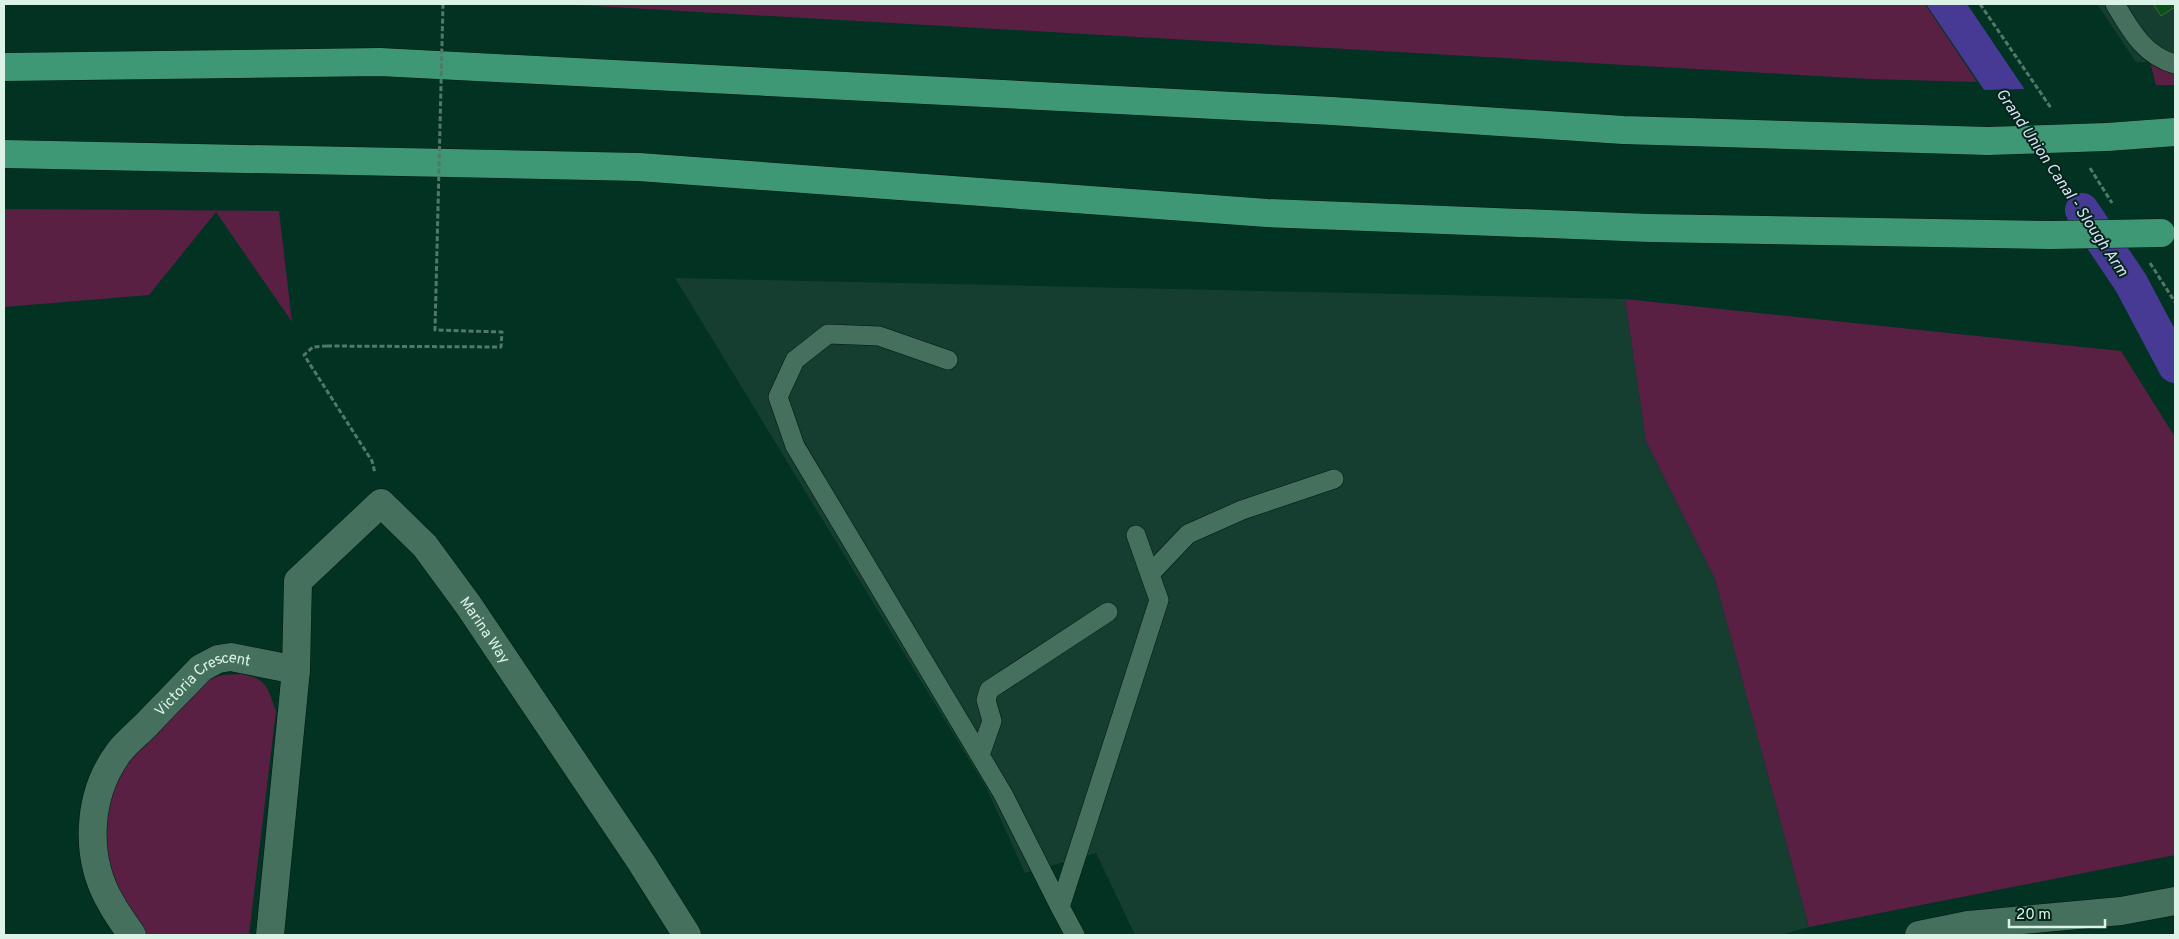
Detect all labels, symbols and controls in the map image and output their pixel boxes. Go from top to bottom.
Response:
water label: Grand Union Canal - Slough Arm [1991,85,2132,281]
street label: Marina Way [454,594,513,668]
street label: Victoria Crescent [151,649,252,721]
scale bar [2009,896,2105,928]
text: 20 m [2016,906,2051,925]

